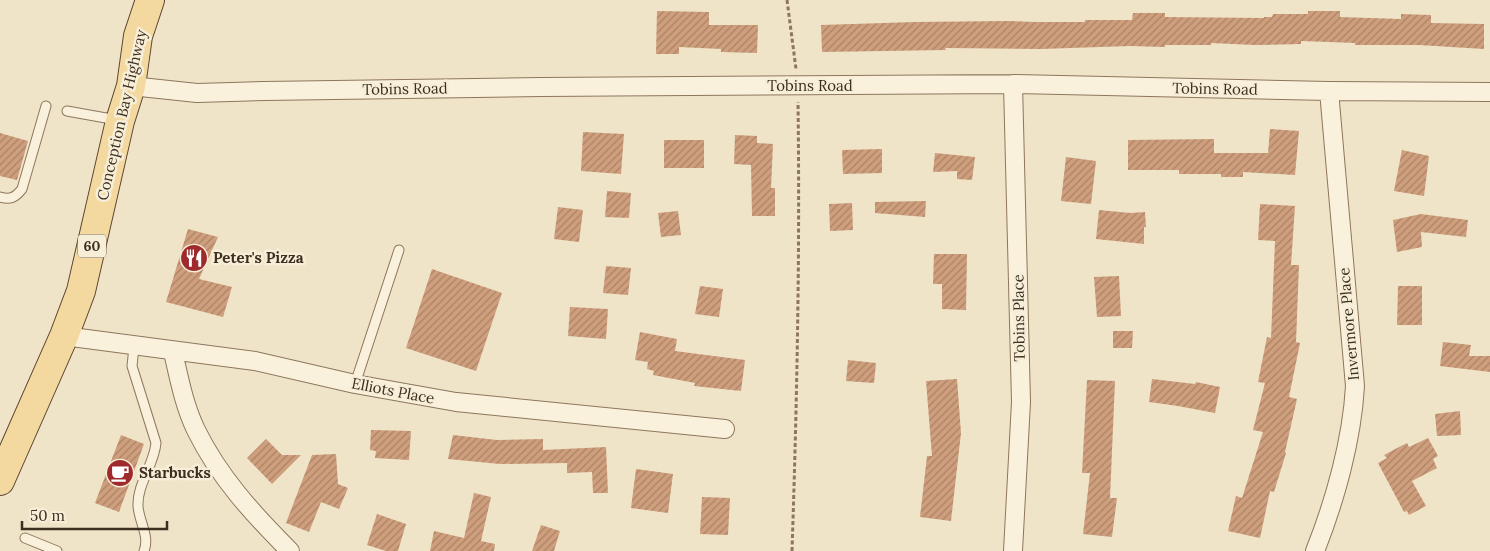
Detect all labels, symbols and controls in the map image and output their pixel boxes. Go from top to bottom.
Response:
street label: Conception Bay Highway [93,28,150,202]
street label: Tobins Road [767,76,853,95]
street label: Tobins Road [362,78,448,99]
street label: Tobins Road [1172,78,1258,99]
road number: 60 [78,235,106,258]
restaurant icon: Peter's Pizza [179,243,209,273]
place label: Peter's Pizza [213,248,304,267]
street label: Invermore Place [1334,267,1363,381]
street label: Tobins Place [1008,274,1029,362]
street label: Elliots Place [350,373,436,408]
cafe icon: Starbucks [105,458,135,488]
place label: Starbucks [139,463,211,482]
scale bar [22,498,168,530]
text: 50 m [30,506,65,525]

